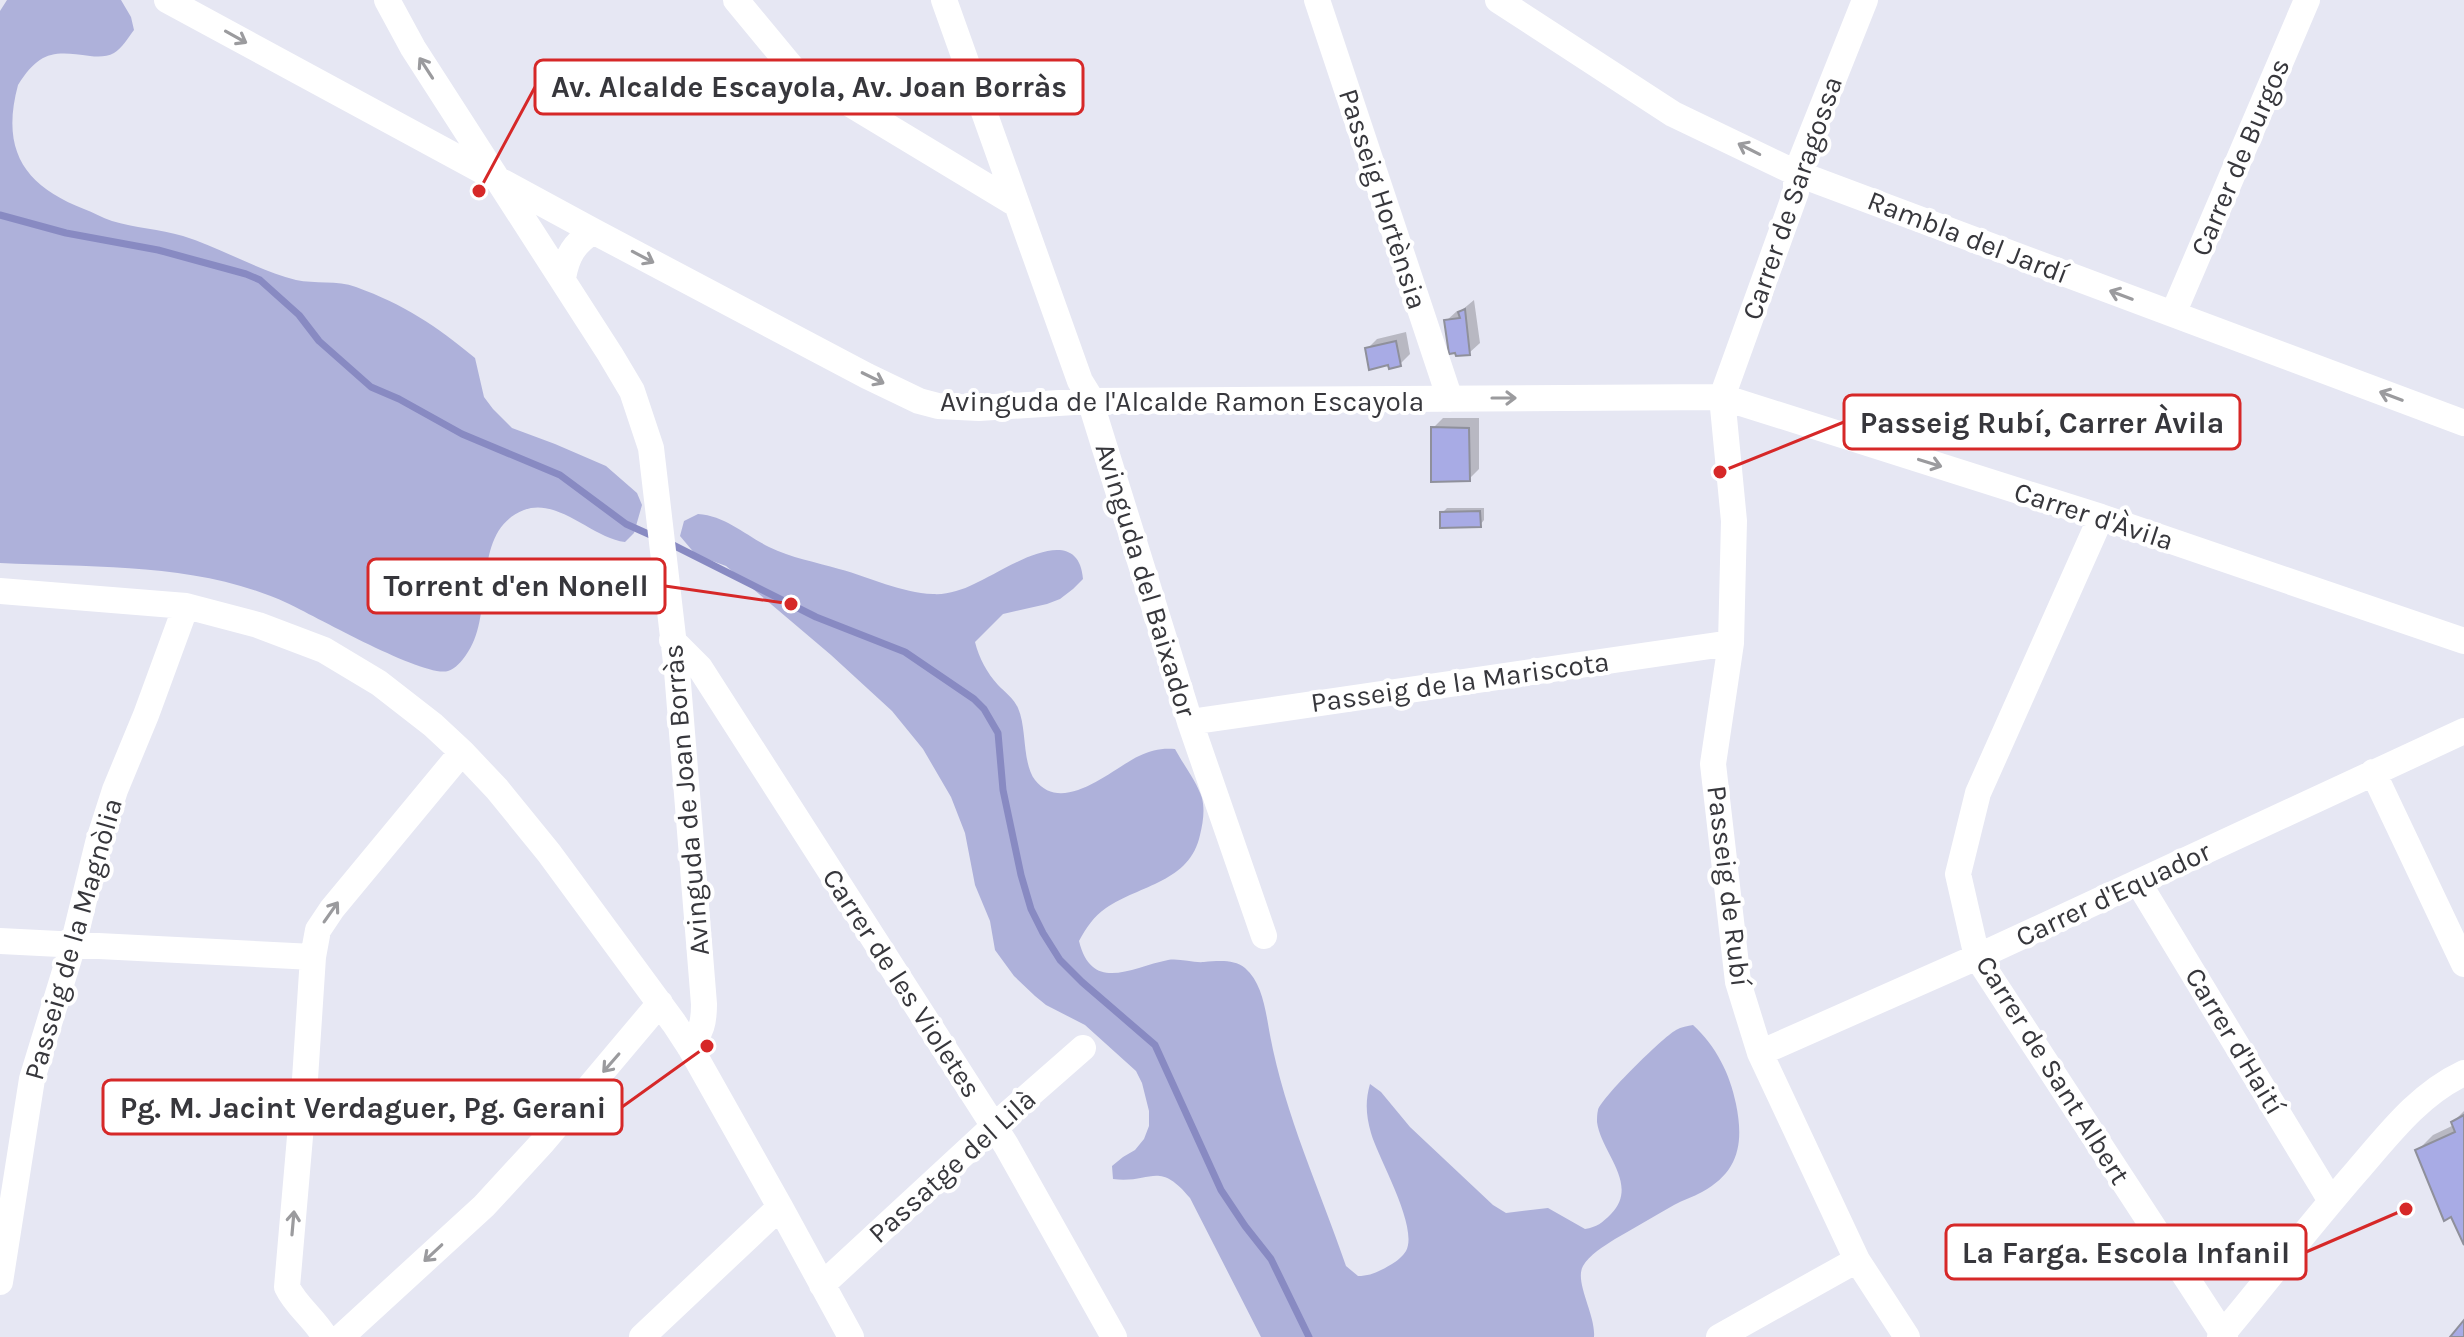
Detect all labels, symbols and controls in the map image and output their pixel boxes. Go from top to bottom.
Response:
one-way arrow [224,30,247,46]
street label: Carrer de Burgos [2184,53,2296,261]
one-way arrow [418,58,434,80]
callout: Av. Alcalde Escayola, Av. Joan Borràs [535,60,1083,114]
text: Av. Alcalde Escayola, Av. Joan Borràs [551,69,1067,105]
street label: Carrer de Saragossa [1735,72,1849,324]
street label: Passeig Hortènsia [1332,85,1434,313]
one-way arrow [1738,140,1762,156]
street label: Rambla del Jardí [1863,184,2074,291]
one-way arrow [630,249,654,265]
one-way arrow [2109,286,2134,301]
one-way arrow [860,371,884,386]
street label: Avinguda de l'Alcalde Ramon Escayola [940,385,1424,418]
one-way arrow [2379,388,2404,402]
one-way arrow [1490,391,1517,406]
callout: Passeig Rubí, Carrer Àvila [1844,395,2240,449]
text: Passeig Rubí, Carrer Àvila [1860,403,2224,441]
street label: Avinguda del Baixador [1089,439,1204,722]
one-way arrow [1916,456,1942,471]
street label: Carrer d'Àvila [2010,474,2178,557]
callout: Torrent d'en Nonell [368,559,665,613]
text: Torrent d'en Nonell [383,568,649,604]
street label: Avinguda de Joan Borràs [656,643,716,957]
street label: Passeig de la Mariscota [1309,645,1611,719]
street label: Passeig de Rubí [1700,784,1758,989]
street label: Passeig de la Magnòlia [17,794,129,1084]
street label: Carrer d'Equador [2010,834,2216,954]
street label: Carrer de les Violetes [816,862,988,1104]
one-way arrow [322,902,339,923]
street label: Carrer de Sant Albert [1969,949,2137,1191]
street label: Carrer d'Haití [2178,961,2292,1121]
one-way arrow [602,1053,620,1073]
callout: Pg. M. Jacint Verdaguer, Pg. Gerani [103,1080,622,1134]
street label: Passatge del Lilà [862,1082,1042,1250]
text: Pg. M. Jacint Verdaguer, Pg. Gerani [120,1090,606,1126]
one-way arrow [285,1210,300,1237]
callout: La Farga. Escola Infanil [1946,1225,2306,1279]
text: La Farga. Escola Infanil [1962,1235,2290,1271]
one-way arrow [423,1243,443,1261]

